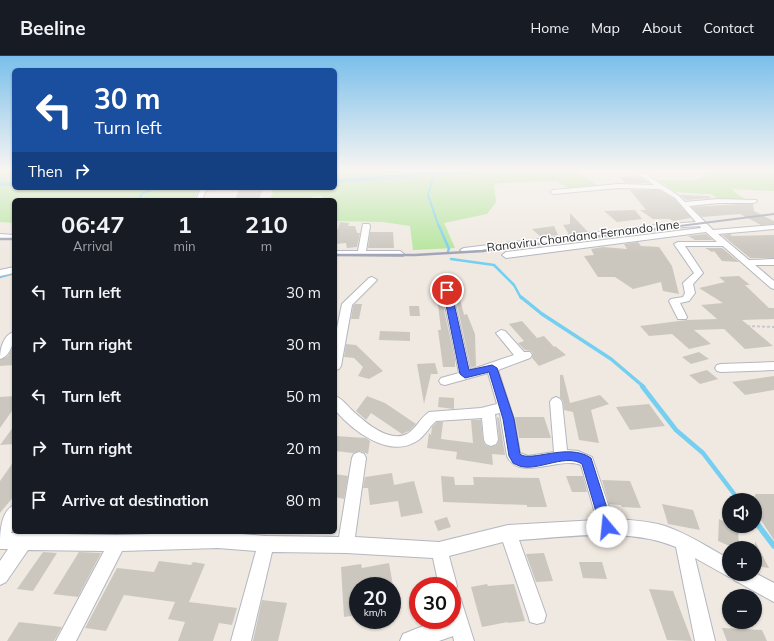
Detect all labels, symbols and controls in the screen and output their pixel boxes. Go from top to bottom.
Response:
text: Beeline [20,16,86,40]
text: Home [530,19,569,37]
text: Map [591,19,620,37]
text: About [642,19,682,37]
text: Contact [704,19,754,37]
text: 30 m [94,81,160,116]
icon: left [28,84,80,136]
text: Turn left [94,116,162,139]
icon: right [71,160,93,182]
text: Then [28,162,63,181]
text: 06:47 [61,209,125,239]
text: 1 [177,209,192,239]
text: 210 [245,209,288,239]
street label: Ranaviru Chandana Fernando lane [486,216,680,255]
text: Arrival [73,238,113,254]
text: min [174,238,196,254]
text: m [261,238,272,254]
pin [430,273,464,307]
icon: arrive [436,279,458,301]
icon: left [28,281,50,303]
text: Turn left [62,283,121,302]
text: 30 m [286,283,321,302]
icon: right [28,333,50,355]
text: Turn right [62,335,132,354]
text: 30 m [286,335,321,354]
icon: left [28,385,50,407]
text: Turn left [62,387,121,406]
text: 50 m [286,387,321,406]
icon: right [28,437,50,459]
text: Turn right [62,439,132,458]
text: 20 m [286,439,321,458]
icon: arrive [28,489,50,511]
text: Arrive at destination [62,491,209,510]
text: 80 m [286,491,321,510]
map controls [722,493,762,629]
button: sound [722,493,762,533]
position arrow [586,506,628,548]
button: + [722,541,762,581]
speed limit sign: 30 [409,577,461,629]
text: 20 [363,585,387,610]
button: − [722,589,762,629]
text: km/h [364,606,386,619]

